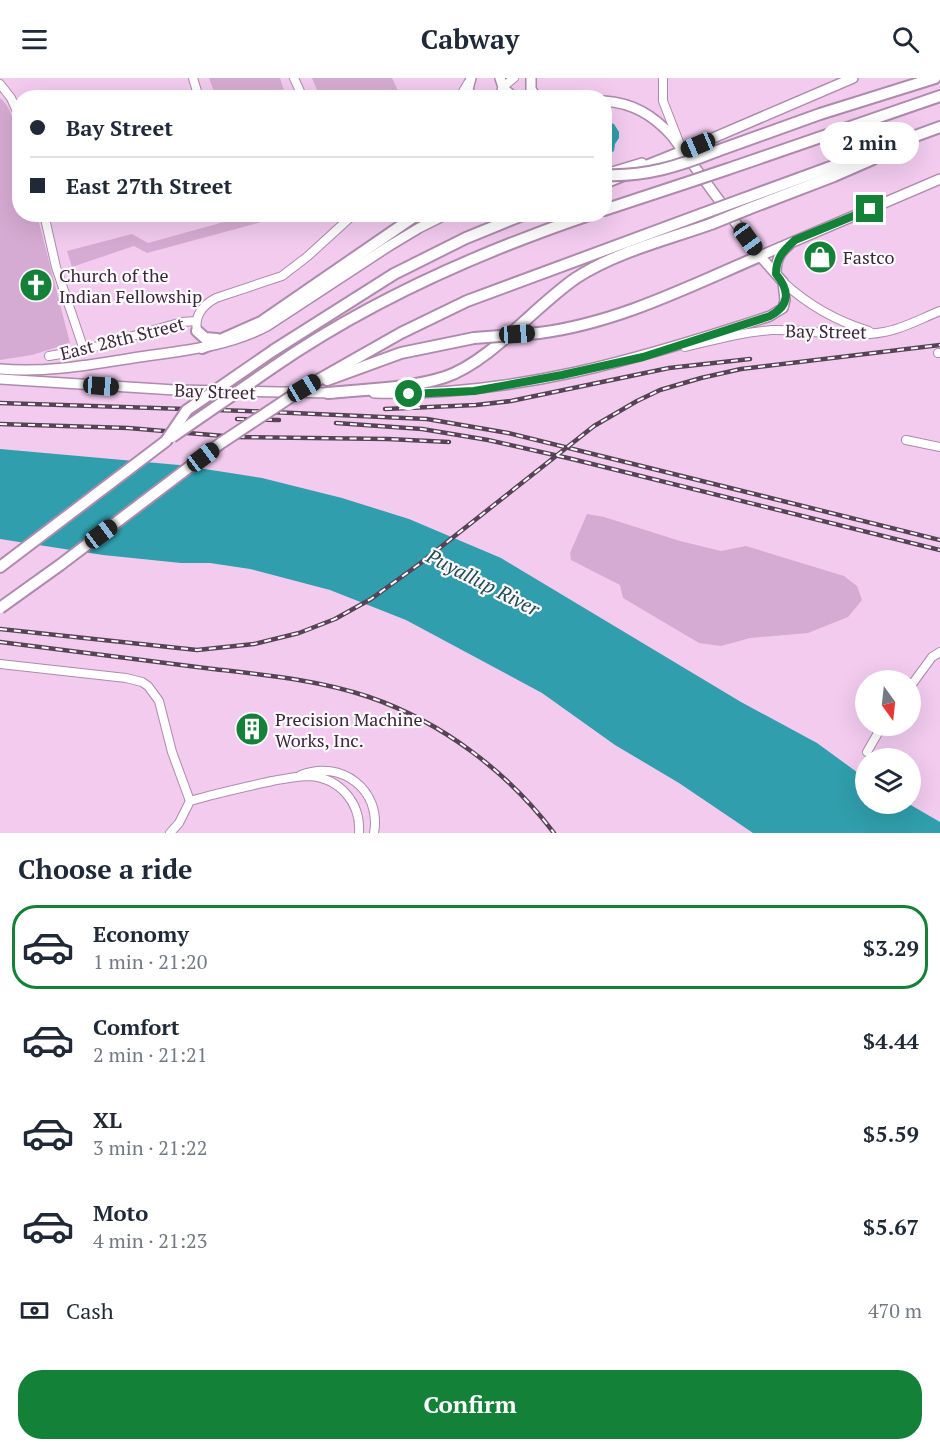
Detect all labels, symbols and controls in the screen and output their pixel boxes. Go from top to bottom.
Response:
text: Cabway [421,21,519,57]
icon: menu [18,23,51,56]
icon: search [889,23,922,56]
text: Bay Street [66,113,173,142]
callout: 2 min [820,122,920,164]
text: 2 min [842,129,897,156]
car [678,130,718,160]
text: East 27th Street [66,171,232,200]
route end [856,195,883,222]
car [730,219,766,259]
shop icon: Fastco [802,239,838,275]
place label: Fastco [843,245,894,269]
place label: Church of the Indian Fellowship [59,263,202,308]
church icon: Church of the Indian Fellowship [18,267,54,303]
street label: East 28th Street [57,311,187,365]
street label: Bay Street [785,318,867,344]
car [498,324,536,344]
car [284,371,324,405]
car [82,376,120,396]
street label: Bay Street [174,378,257,404]
route start [395,380,422,407]
car [183,439,223,475]
car [81,516,121,552]
water label: Puyallup River [421,542,545,623]
north arrow [855,670,921,736]
map controls [855,670,921,814]
place label: Precision Machine Works, Inc. [275,707,423,752]
building icon: Precision Machine Works, Inc. [234,711,270,747]
button: layers [855,748,921,814]
text: Choose a ride [18,851,193,887]
text: Economy [93,919,189,948]
icon: car [21,920,75,974]
text: $3.29 [863,933,919,962]
text: 1 min · 21:20 [93,948,207,975]
text: Comfort [93,1012,179,1041]
icon: car [21,1013,75,1067]
text: $4.44 [863,1026,919,1055]
text: 2 min · 21:21 [93,1041,207,1068]
text: XL [93,1105,122,1134]
icon: car [21,1106,75,1160]
text: $5.59 [863,1119,919,1148]
text: 3 min · 21:22 [93,1134,207,1161]
text: Moto [93,1198,148,1227]
icon: car [21,1199,75,1253]
text: $5.67 [863,1212,919,1241]
text: 4 min · 21:23 [93,1227,207,1254]
icon: cash [18,1294,51,1327]
text: Cash [66,1296,114,1325]
text: 470 m [868,1297,922,1324]
button: Confirm [18,1370,922,1439]

